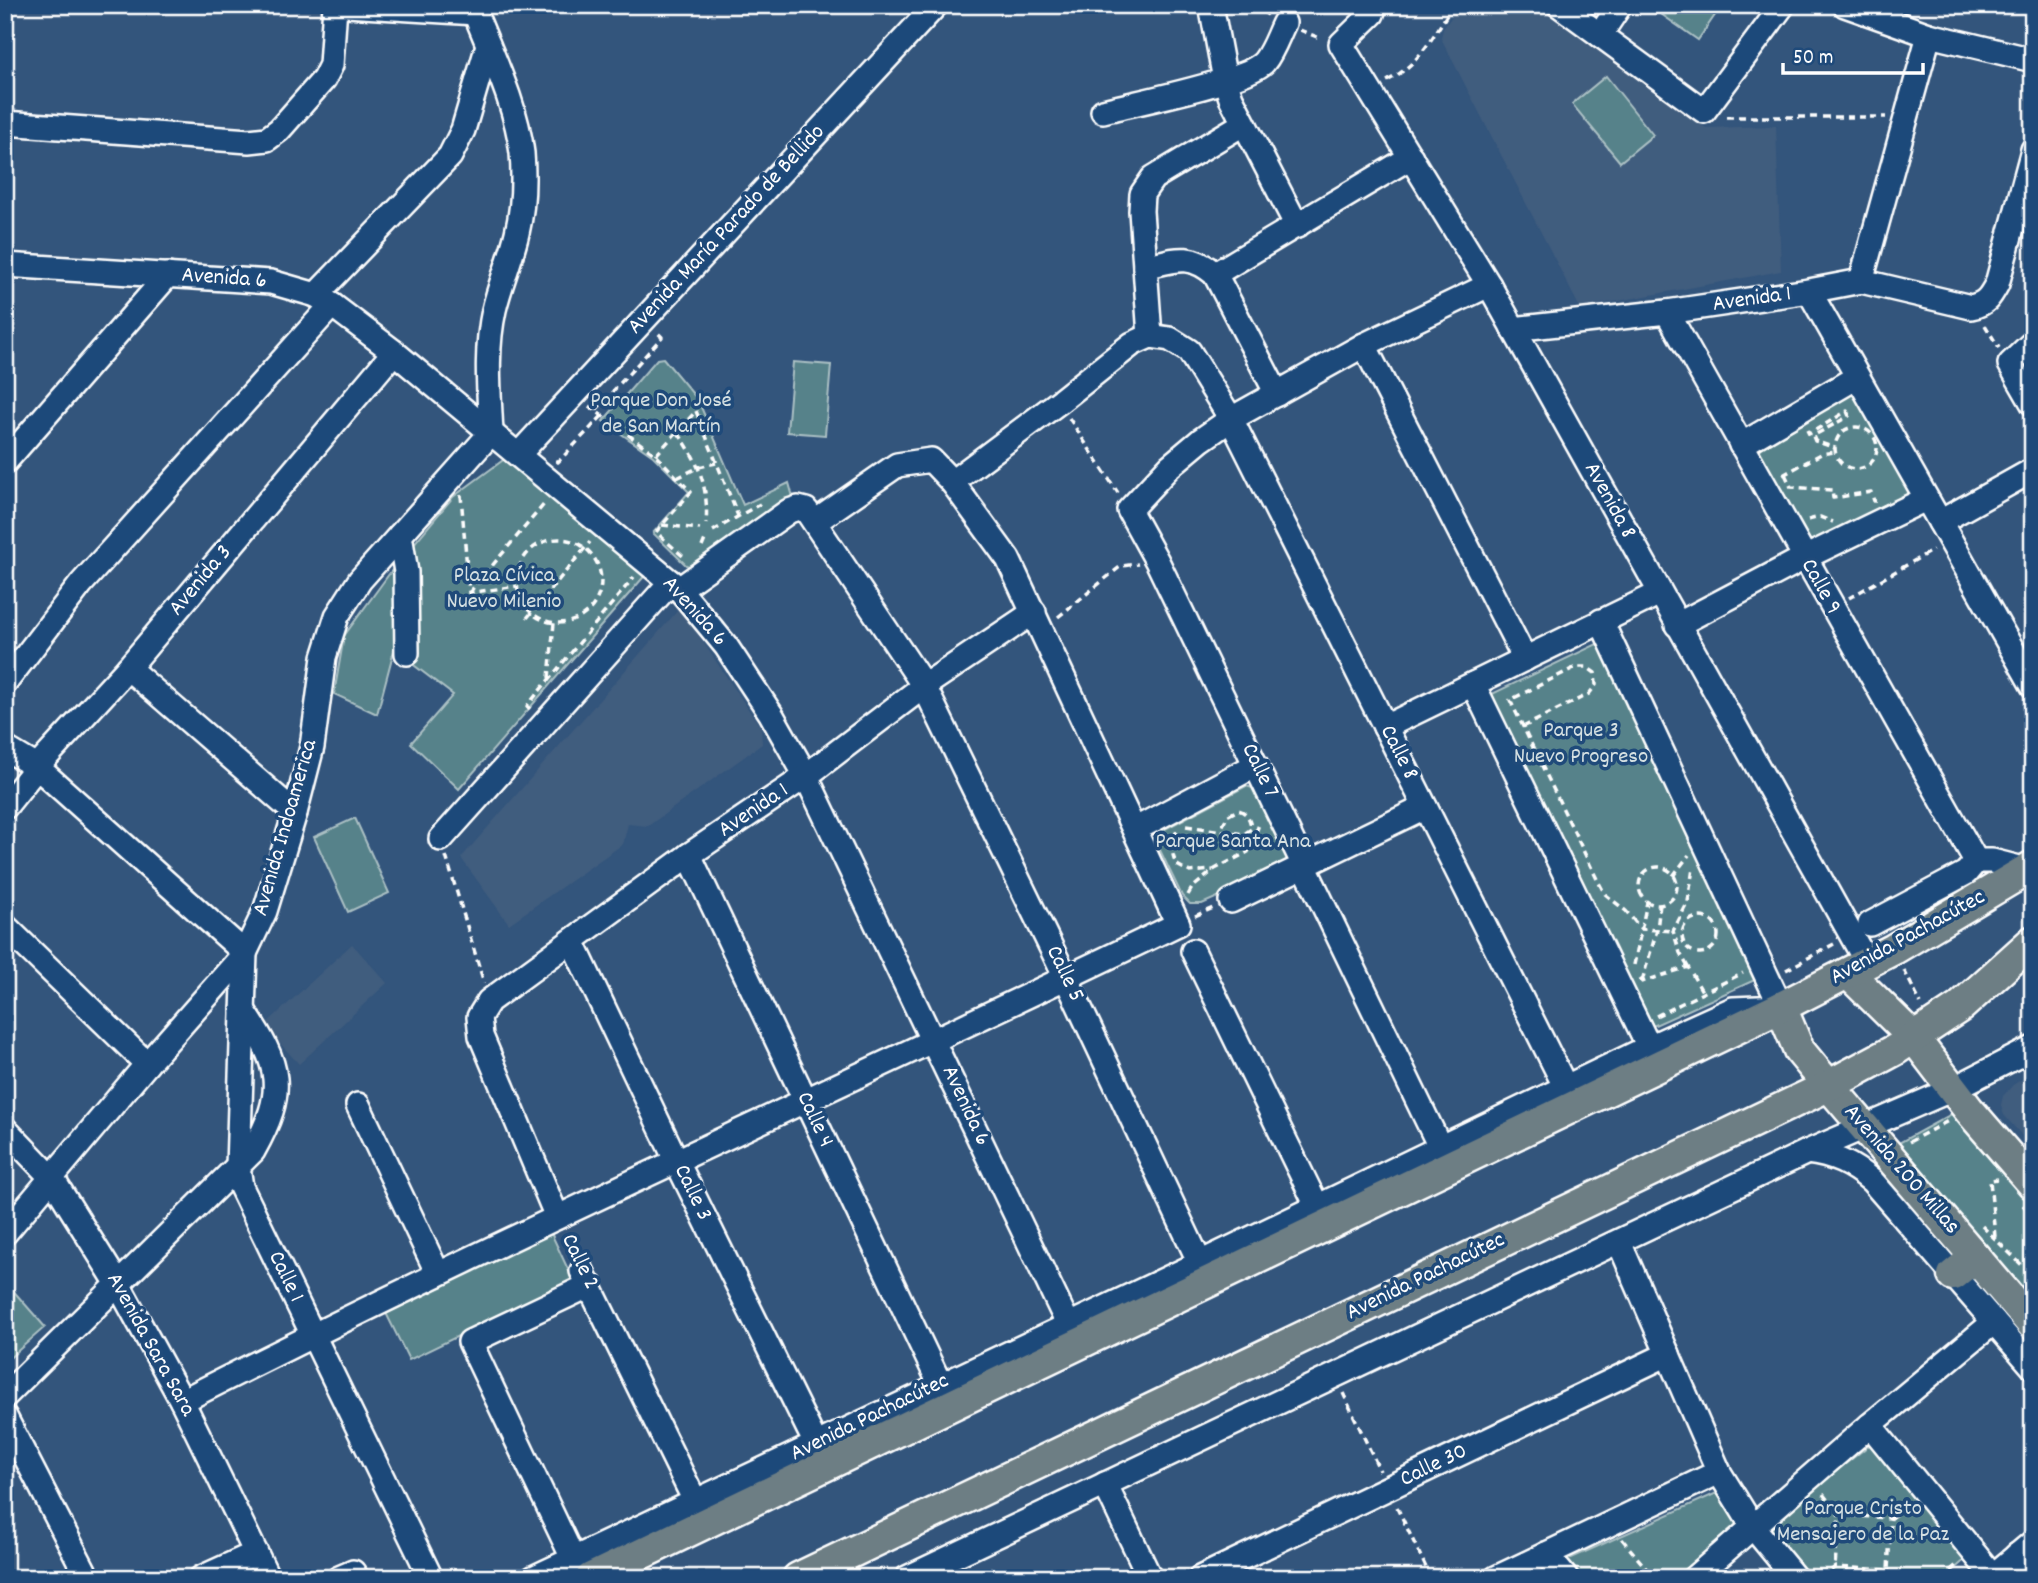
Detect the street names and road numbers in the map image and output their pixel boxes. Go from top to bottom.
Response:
street label: Avenida María Parado de Bellido [620,117,834,343]
street label: Avenida 6 [180,260,268,298]
street label: Avenida 1 [1711,278,1793,322]
street label: Avenida 8 [1574,457,1644,545]
street label: Avenida 3 [161,538,241,624]
street label: Calle 9 [1791,553,1849,621]
street label: Avenida 6 [653,569,735,655]
street label: Calle 8 [1370,720,1426,786]
street label: Avenida Indoamerica [245,735,327,920]
street label: Calle 7 [1232,738,1286,804]
street label: Avenida 1 [712,775,796,847]
street label: Avenida Pachacútec [1824,882,1992,994]
street label: Calle 5 [1036,940,1092,1008]
street label: Avenida 6 [932,1060,998,1152]
street label: Calle 4 [787,1087,841,1153]
street label: Avenida 200 Millas [1835,1097,1967,1243]
street label: Calle 3 [664,1159,720,1227]
street label: Avenida Pachacútec [1341,1224,1511,1330]
street label: Calle 2 [551,1228,607,1296]
street label: Calle 1 [258,1246,312,1308]
street label: Avenida Sara Sara [97,1267,204,1424]
street label: Avenida Pachacútec [785,1365,955,1471]
street label: Calle 30 [1395,1436,1473,1496]

